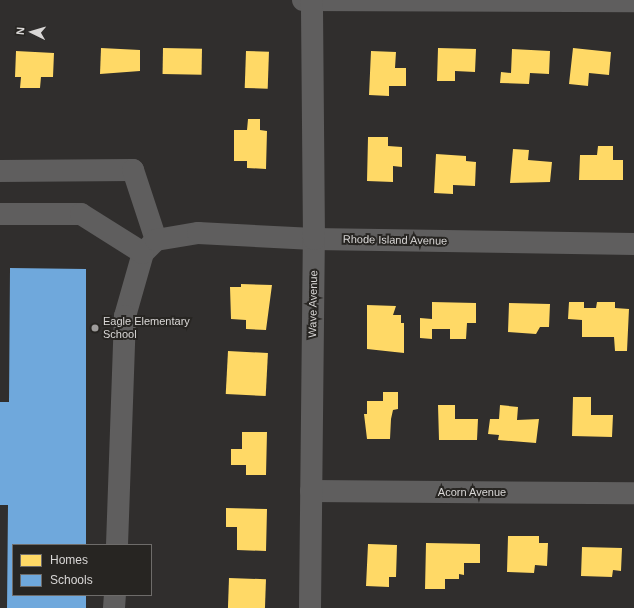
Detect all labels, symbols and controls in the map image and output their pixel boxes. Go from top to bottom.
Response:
north arrow [12,12,52,52]
text: N [14,26,26,35]
street label: Rhode Island Avenue [342,232,448,248]
street label: Wave Avenue [306,270,320,338]
place label: Eagle Elementary School [103,315,190,341]
marker: Eagle Elementary School [90,323,100,333]
street label: Acorn Avenue [438,485,506,499]
legend [12,544,152,596]
text: Homes [50,553,88,567]
text: Schools [50,573,93,587]

